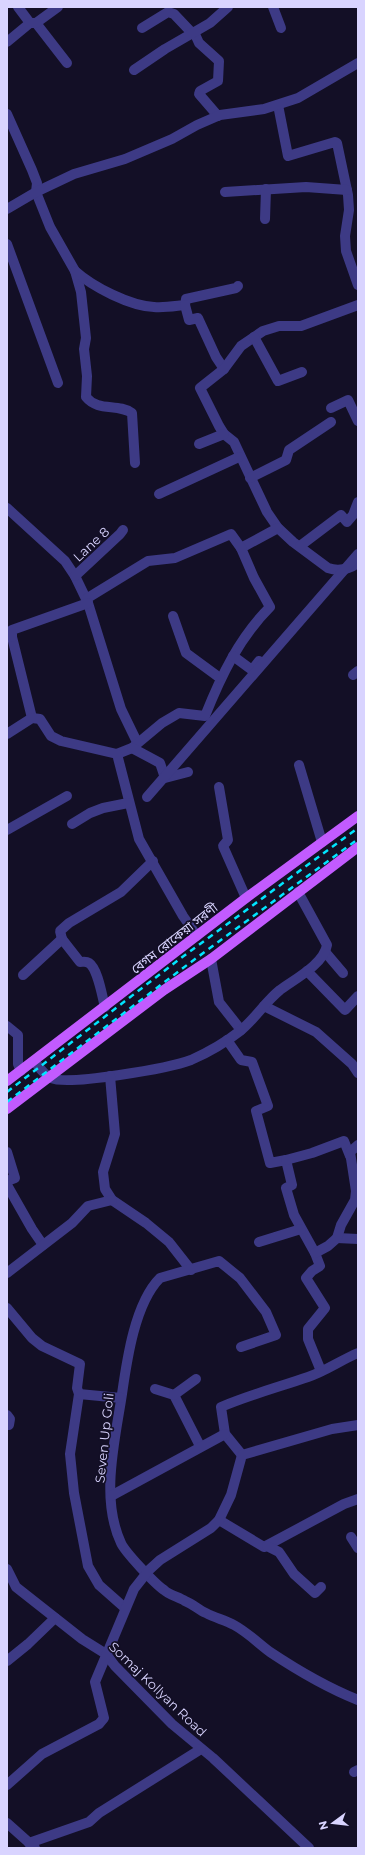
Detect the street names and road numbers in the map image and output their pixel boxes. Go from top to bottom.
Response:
street label: Lane 8 [70,523,112,565]
street label: বেগম রোকেয়া সরণী [127,899,221,977]
street label: Seven Up Goli [91,1392,117,1484]
street label: Somaj Kollyan Road [106,1638,210,1740]

